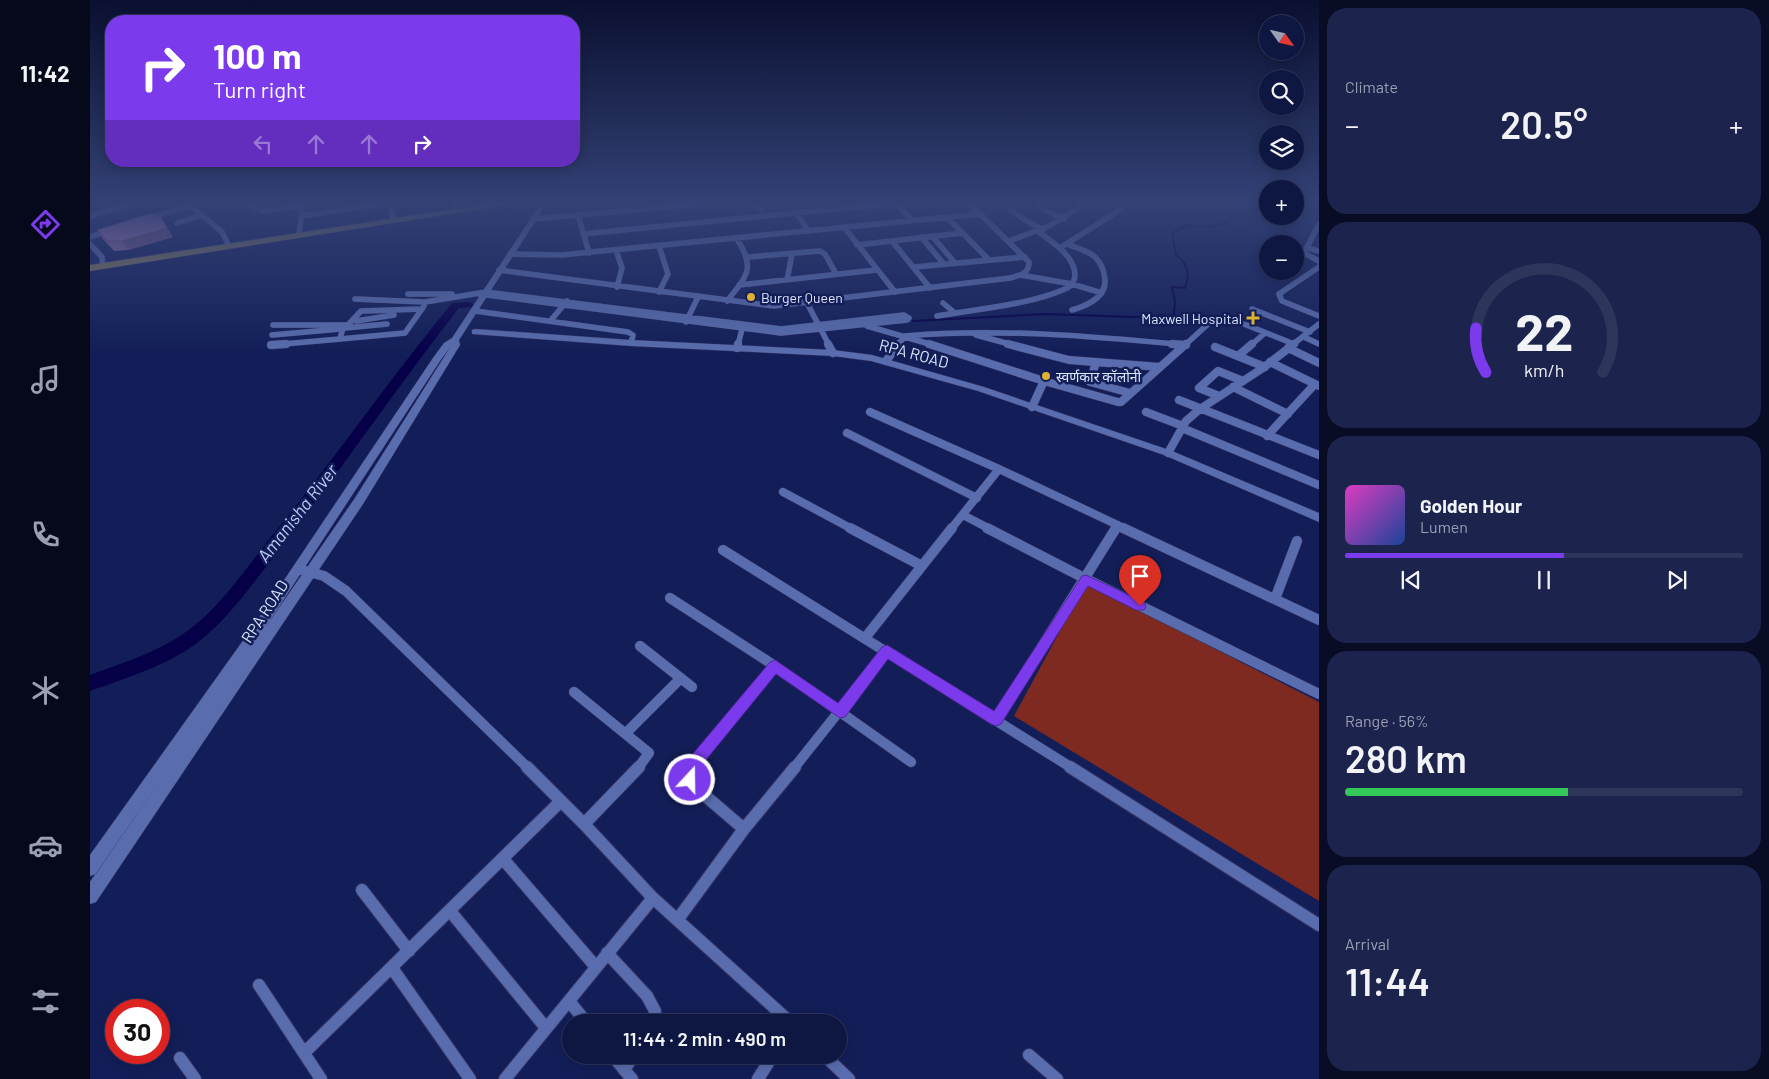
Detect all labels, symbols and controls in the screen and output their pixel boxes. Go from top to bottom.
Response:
north arrow [1259,15,1304,60]
map controls [1259,15,1304,280]
text: 100 m [213,34,302,76]
icon: right [130,35,195,100]
text: 11:42 [20,60,70,86]
button: search [1259,70,1304,115]
text: Turn right [213,76,306,102]
text: Climate [1345,77,1398,96]
text: 20.5° [1500,101,1588,147]
text: − [1345,108,1359,142]
text: + [1729,108,1743,142]
button: layers [1259,125,1304,170]
icon: left [249,130,277,158]
icon: ahead [302,130,330,158]
icon: ahead [355,130,383,158]
icon: right [408,130,436,158]
button: + [1259,180,1304,225]
icon: directions [28,207,63,242]
button: − [1259,235,1304,280]
place label: Burger Queen [761,289,843,306]
marker: Burger Queen [745,291,757,303]
text: 22 [1515,299,1573,361]
place label: Maxwell Hospital [1141,310,1242,327]
marker: Maxwell Hospital [1246,311,1260,325]
street label: RPA ROAD [877,335,951,371]
text: km/h [1524,359,1564,381]
icon: music [28,362,63,397]
place label: स्वर्णकार कॉलोनी [1056,368,1142,385]
marker: स्वर्णकार कॉलोनी [1040,370,1052,382]
water label: Amanisha River [252,459,342,566]
text: Golden Hour [1420,494,1522,517]
icon: phone [28,517,63,552]
text: Lumen [1420,517,1468,536]
pin [1119,555,1161,606]
icon: arrive [1126,562,1154,590]
icon: previous [1397,566,1425,594]
icon: pause [1530,566,1558,594]
icon: next [1663,566,1691,594]
street label: RPA ROAD [237,576,291,646]
icon: climate [28,673,63,708]
text: Range · 56% [1345,711,1428,730]
text: 280 km [1345,735,1467,781]
position arrow [663,753,715,805]
icon: car [28,828,63,863]
text: Arrival [1345,934,1390,953]
text: 11:44 [1345,958,1430,1004]
icon: filters [28,984,63,1019]
speed limit sign: 30 [105,999,170,1064]
text: 11:44 · 2 min · 490 m [623,1027,786,1050]

